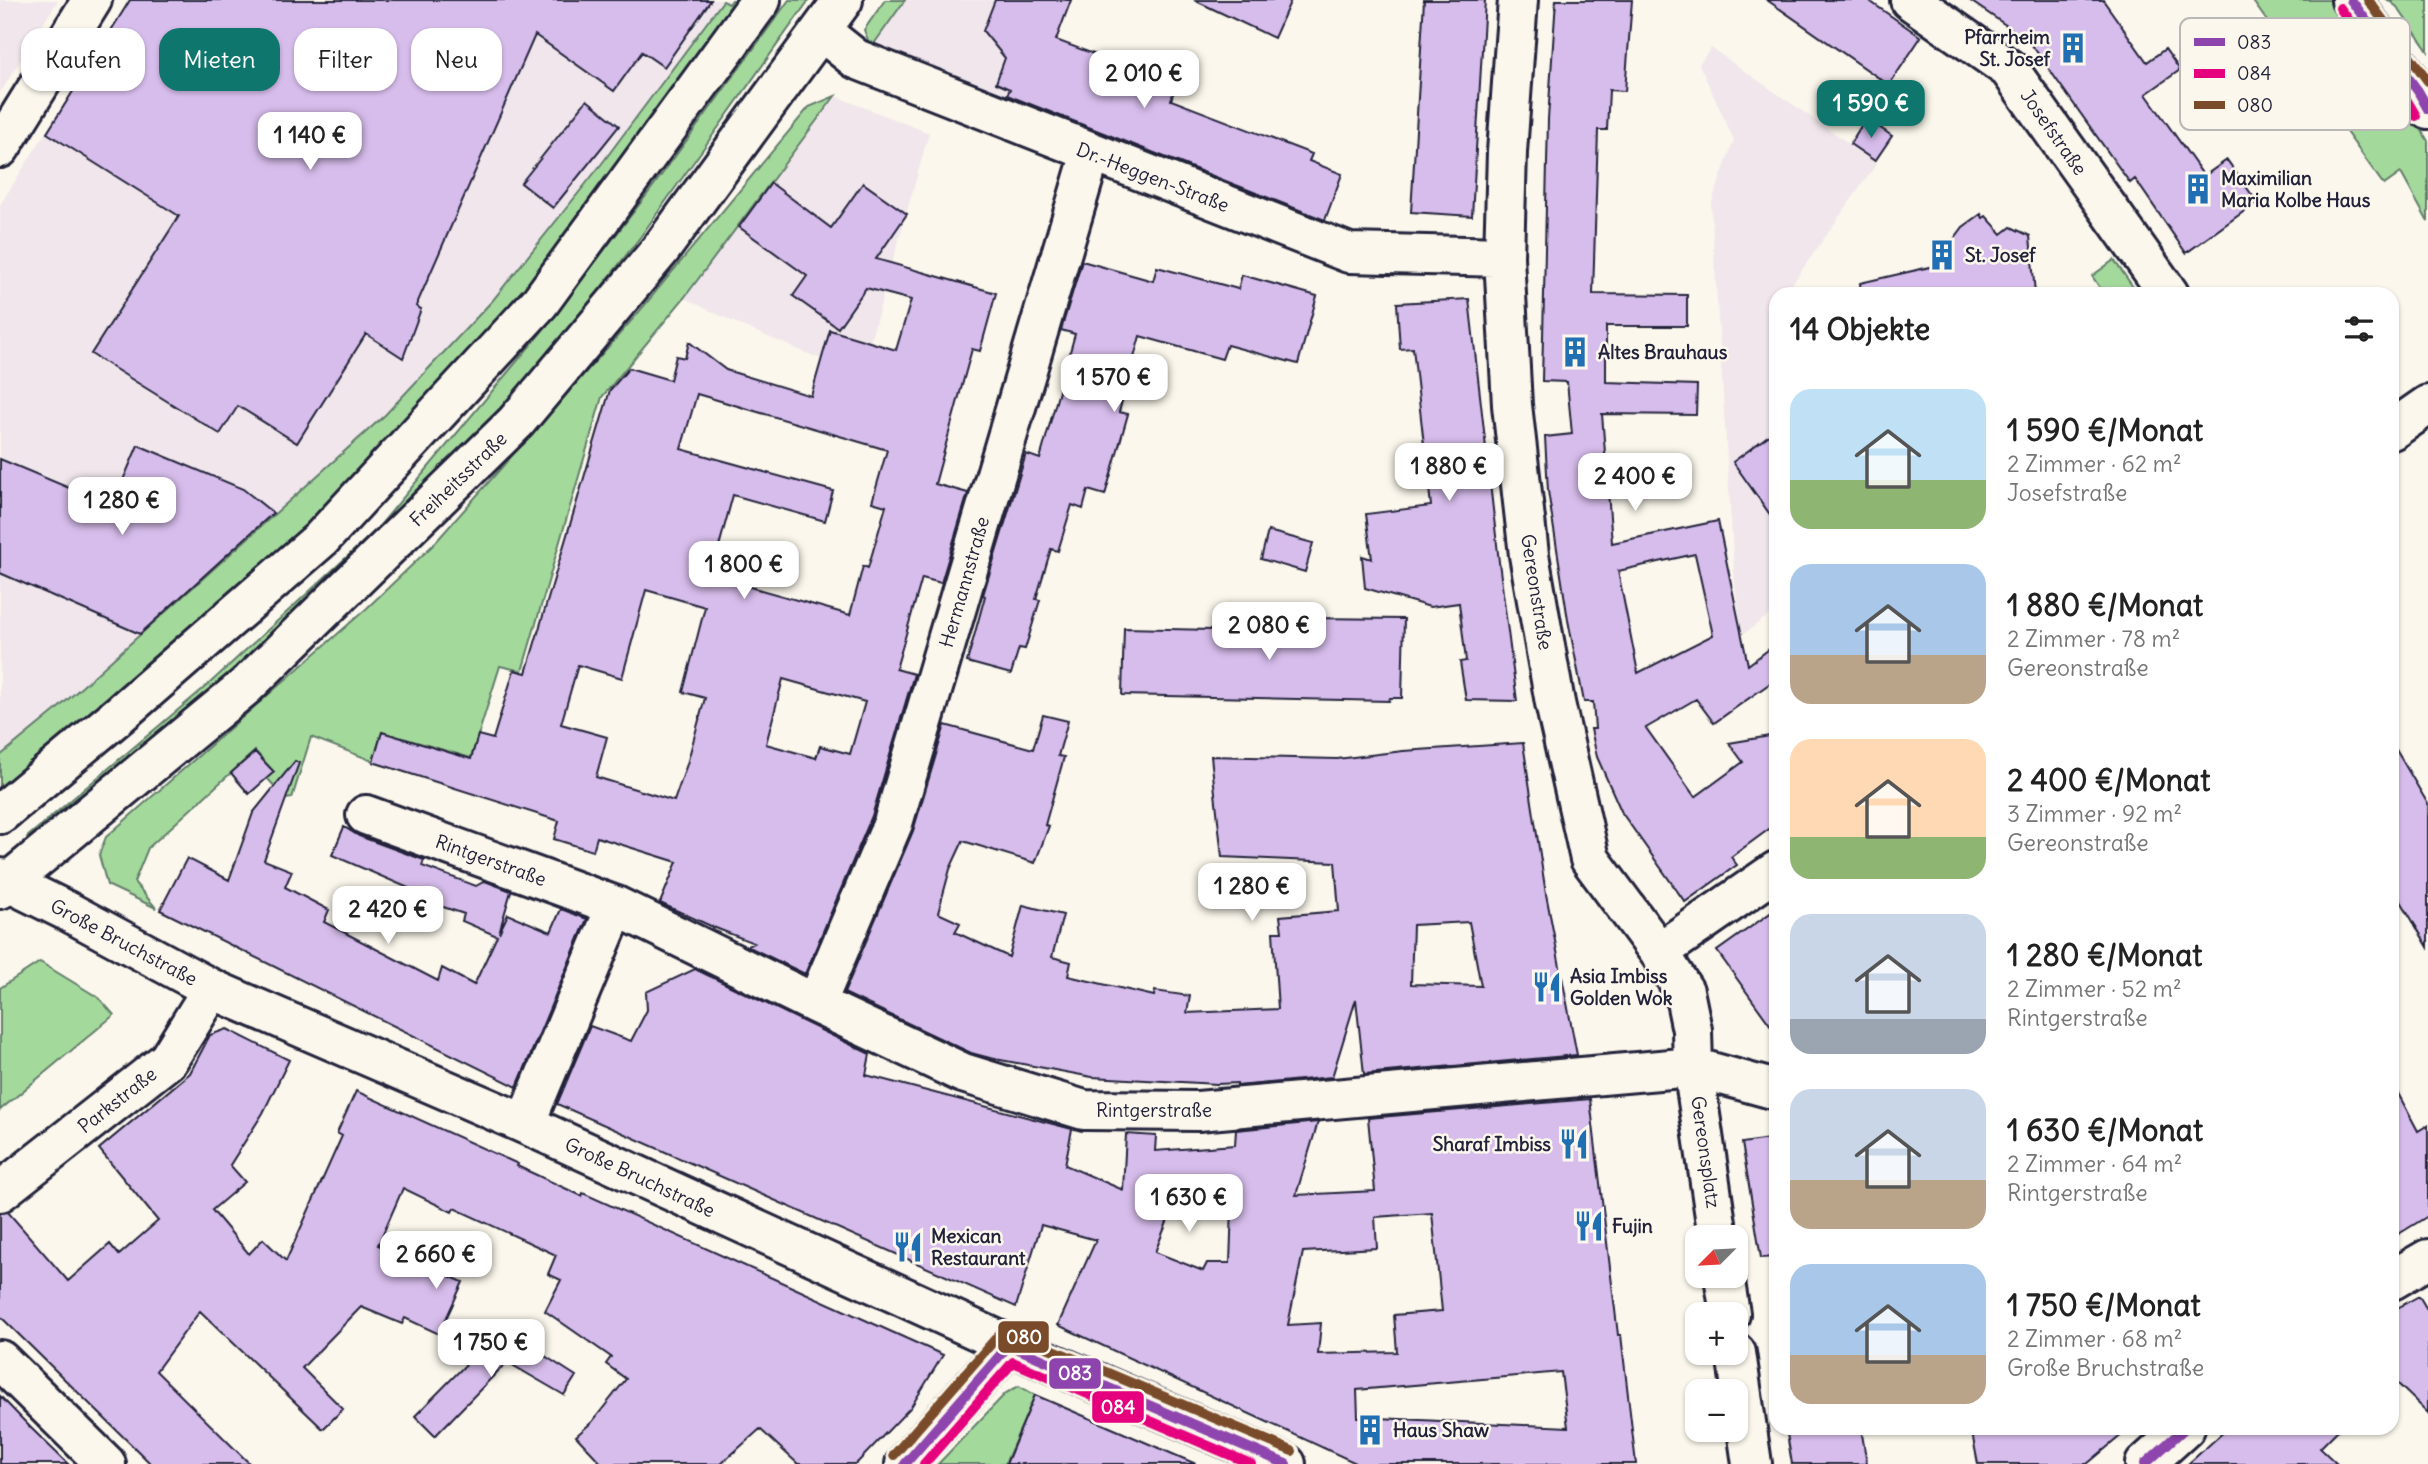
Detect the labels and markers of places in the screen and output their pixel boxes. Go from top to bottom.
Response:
place label: Pfarrheim St. Josef [1964,25,2051,71]
building icon: Pfarrheim St. Josef [2056,31,2090,65]
pin: 2 010 € [1079,50,1209,110]
pin: 1 590 € [1806,80,1936,140]
pin: 1 140 € [245,113,375,172]
place label: Maximilian Maria Kolbe Haus [2221,166,2371,212]
building icon: Maximilian Maria Kolbe Haus [2181,172,2215,206]
building icon: St. Josef [1925,238,1959,272]
place label: St. Josef [1965,243,2036,267]
building icon: Altes Brauhaus [1558,335,1592,369]
place label: Altes Brauhaus [1598,340,1728,364]
pin: 1 570 € [1049,354,1179,414]
pin: 1 880 € [1384,444,1514,503]
pin: 2 400 € [1570,454,1700,513]
pin: 1 280 € [57,477,187,537]
pin: 1 800 € [679,542,809,601]
pin: 2 080 € [1204,602,1334,662]
pin: 1 280 € [1187,864,1317,923]
pin: 2 420 € [323,886,453,946]
place label: Asia Imbiss Golden Wok [1570,964,1673,1010]
restaurant icon: Asia Imbiss Golden Wok [1530,970,1564,1004]
restaurant icon: Sharaf Imbiss [1557,1127,1591,1161]
place label: Sharaf Imbiss [1433,1132,1551,1156]
pin: 1 630 € [1124,1174,1254,1234]
restaurant icon: Fujin [1572,1209,1606,1243]
place label: Fujin [1612,1214,1653,1238]
place label: Mexican Restaurant [931,1224,1026,1270]
restaurant icon: Mexican Restaurant [891,1230,925,1264]
pin: 2 660 € [371,1232,501,1291]
pin: 1 750 € [426,1320,556,1379]
building icon: Haus Shaw [1353,1413,1387,1447]
place label: Haus Shaw [1393,1418,1489,1442]

